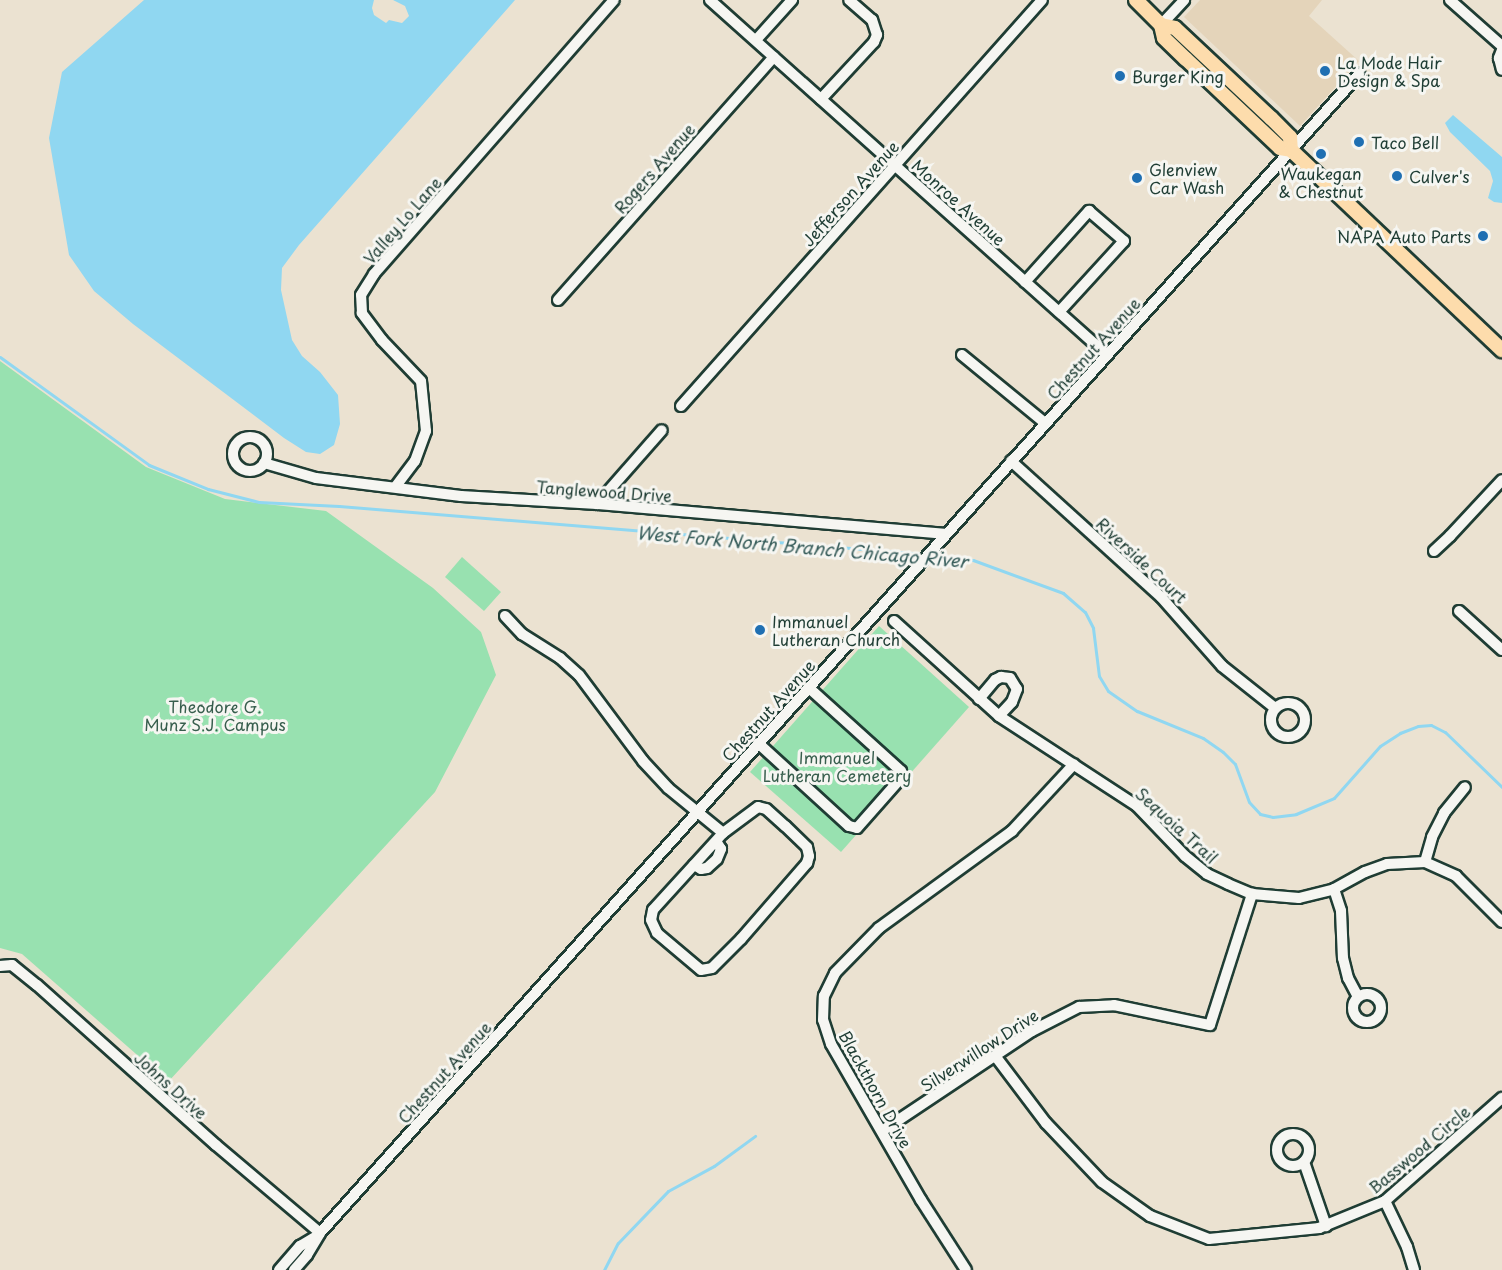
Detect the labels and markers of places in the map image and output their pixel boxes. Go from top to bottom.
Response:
place label: La Mode Hair Design & Spa [1337,52,1442,90]
marker: La Mode Hair Design & Spa [1318,64,1332,78]
place label: Burger King [1132,66,1223,86]
marker: Burger King [1113,69,1127,83]
place label: Taco Bell [1371,132,1441,152]
marker: Taco Bell [1352,135,1366,149]
marker: Waukegan & Chestnut [1314,147,1328,161]
place label: Glenview Car Wash [1149,159,1225,197]
place label: Waukegan & Chestnut [1278,163,1364,201]
place label: Culver's [1409,166,1470,186]
marker: Culver's [1390,169,1404,183]
marker: Glenview Car Wash [1130,171,1144,185]
place label: NAPA Auto Parts [1336,226,1471,246]
marker: NAPA Auto Parts [1476,229,1490,243]
place label: Immanuel Lutheran Church [772,611,900,649]
marker: Immanuel Lutheran Church [753,623,767,637]

